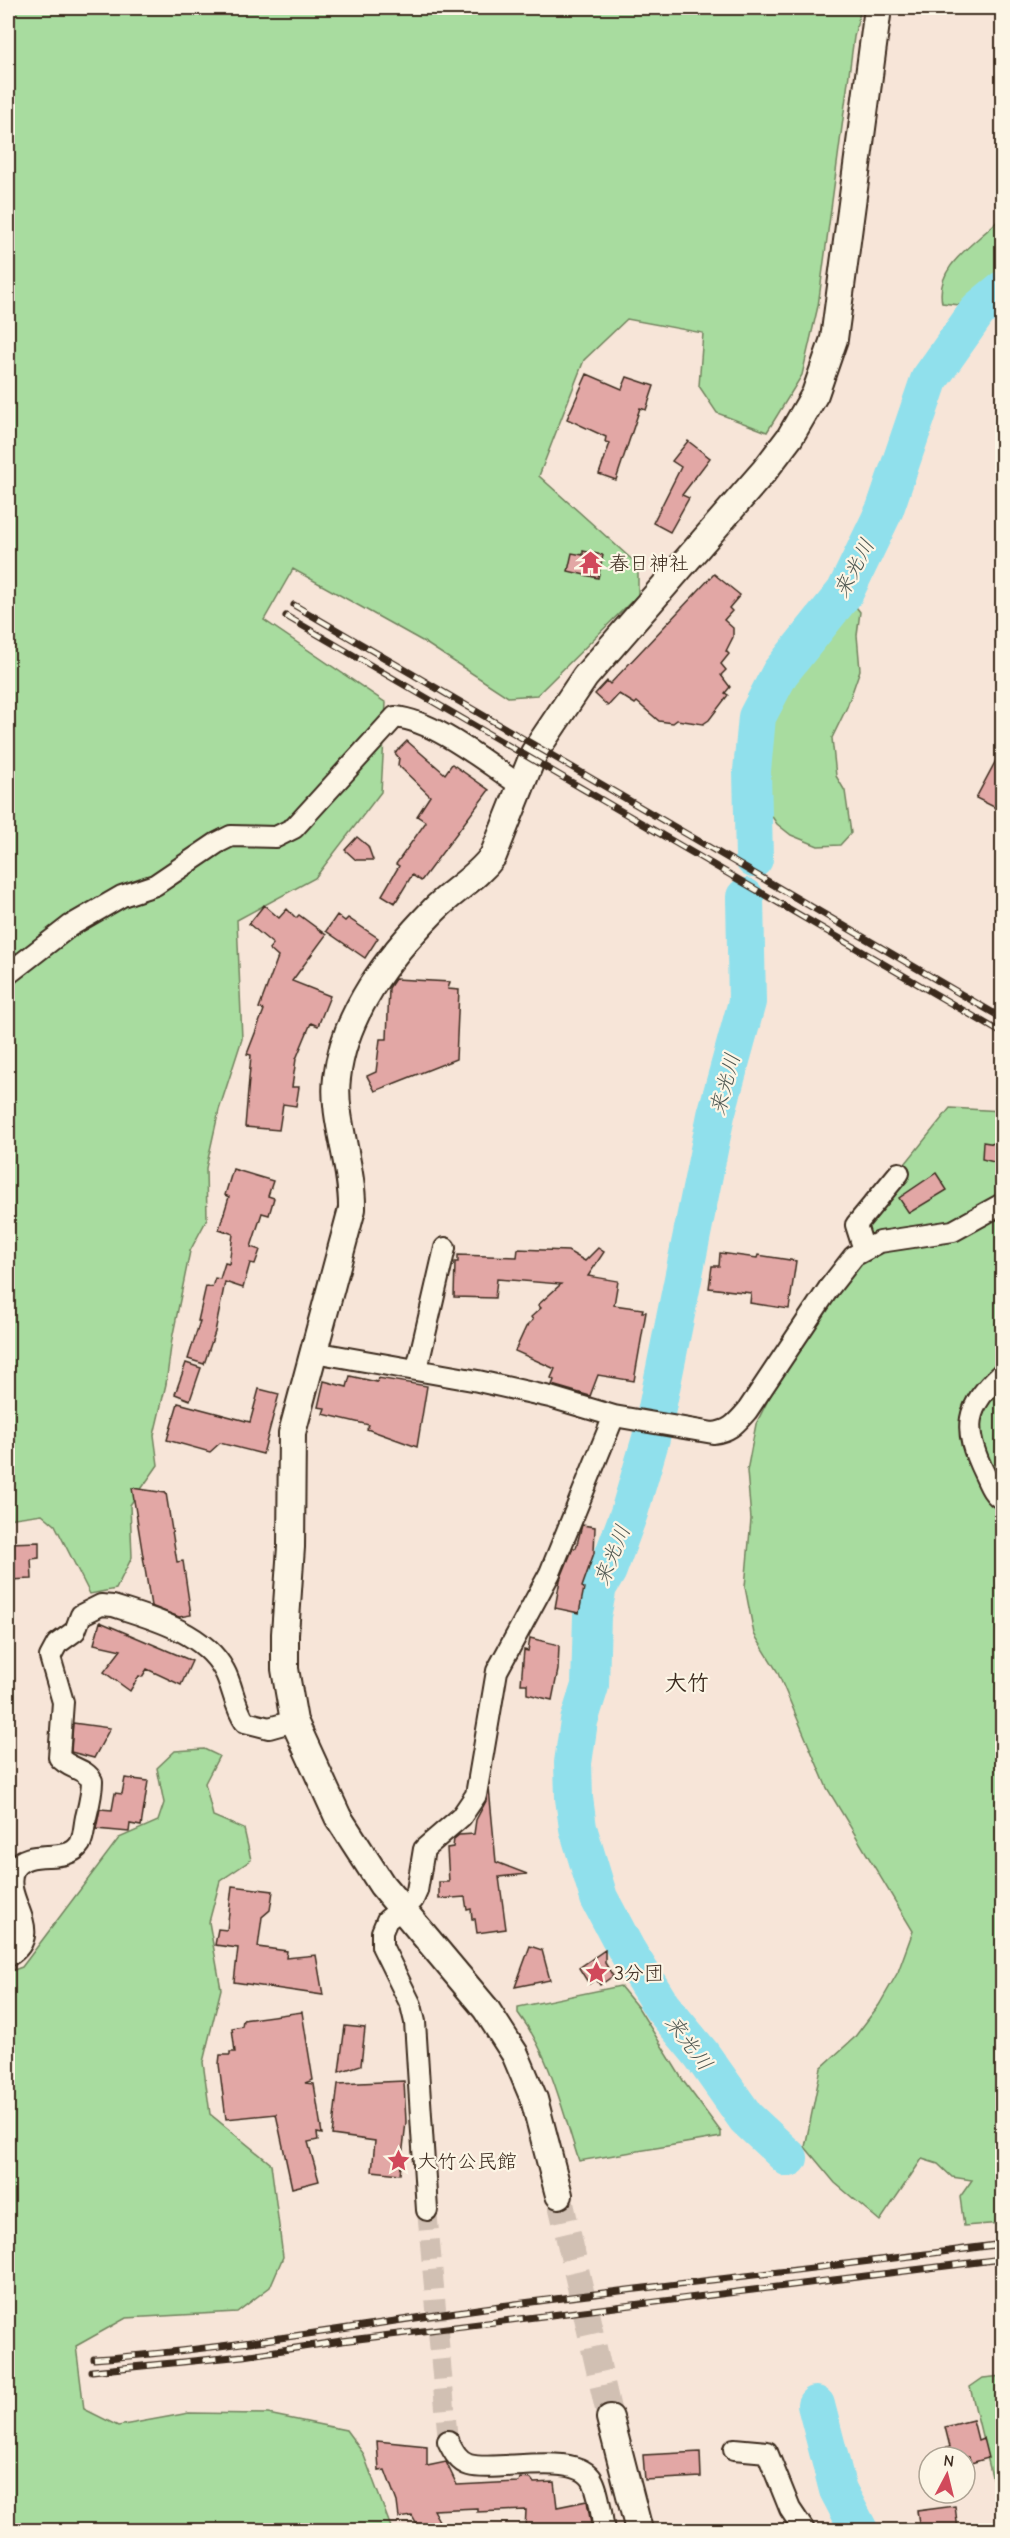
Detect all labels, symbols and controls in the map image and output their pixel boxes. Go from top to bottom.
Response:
water label: 来光川 [829,535,879,601]
temple icon: 春日神社 [578,550,604,576]
place label: 春日神社 [609,552,689,575]
water label: 来光川 [705,1050,745,1118]
water label: 来光川 [589,1521,635,1589]
district label: 大竹 [665,1670,709,1696]
place icon: 3分団 [583,1960,609,1986]
place label: 3分団 [614,1962,664,1985]
water label: 来光川 [660,2011,718,2075]
place icon: 大竹公民館 [386,2148,412,2174]
place label: 大竹公民館 [417,2150,517,2173]
north arrow [917,2445,977,2505]
text: N [942,2452,955,2471]

